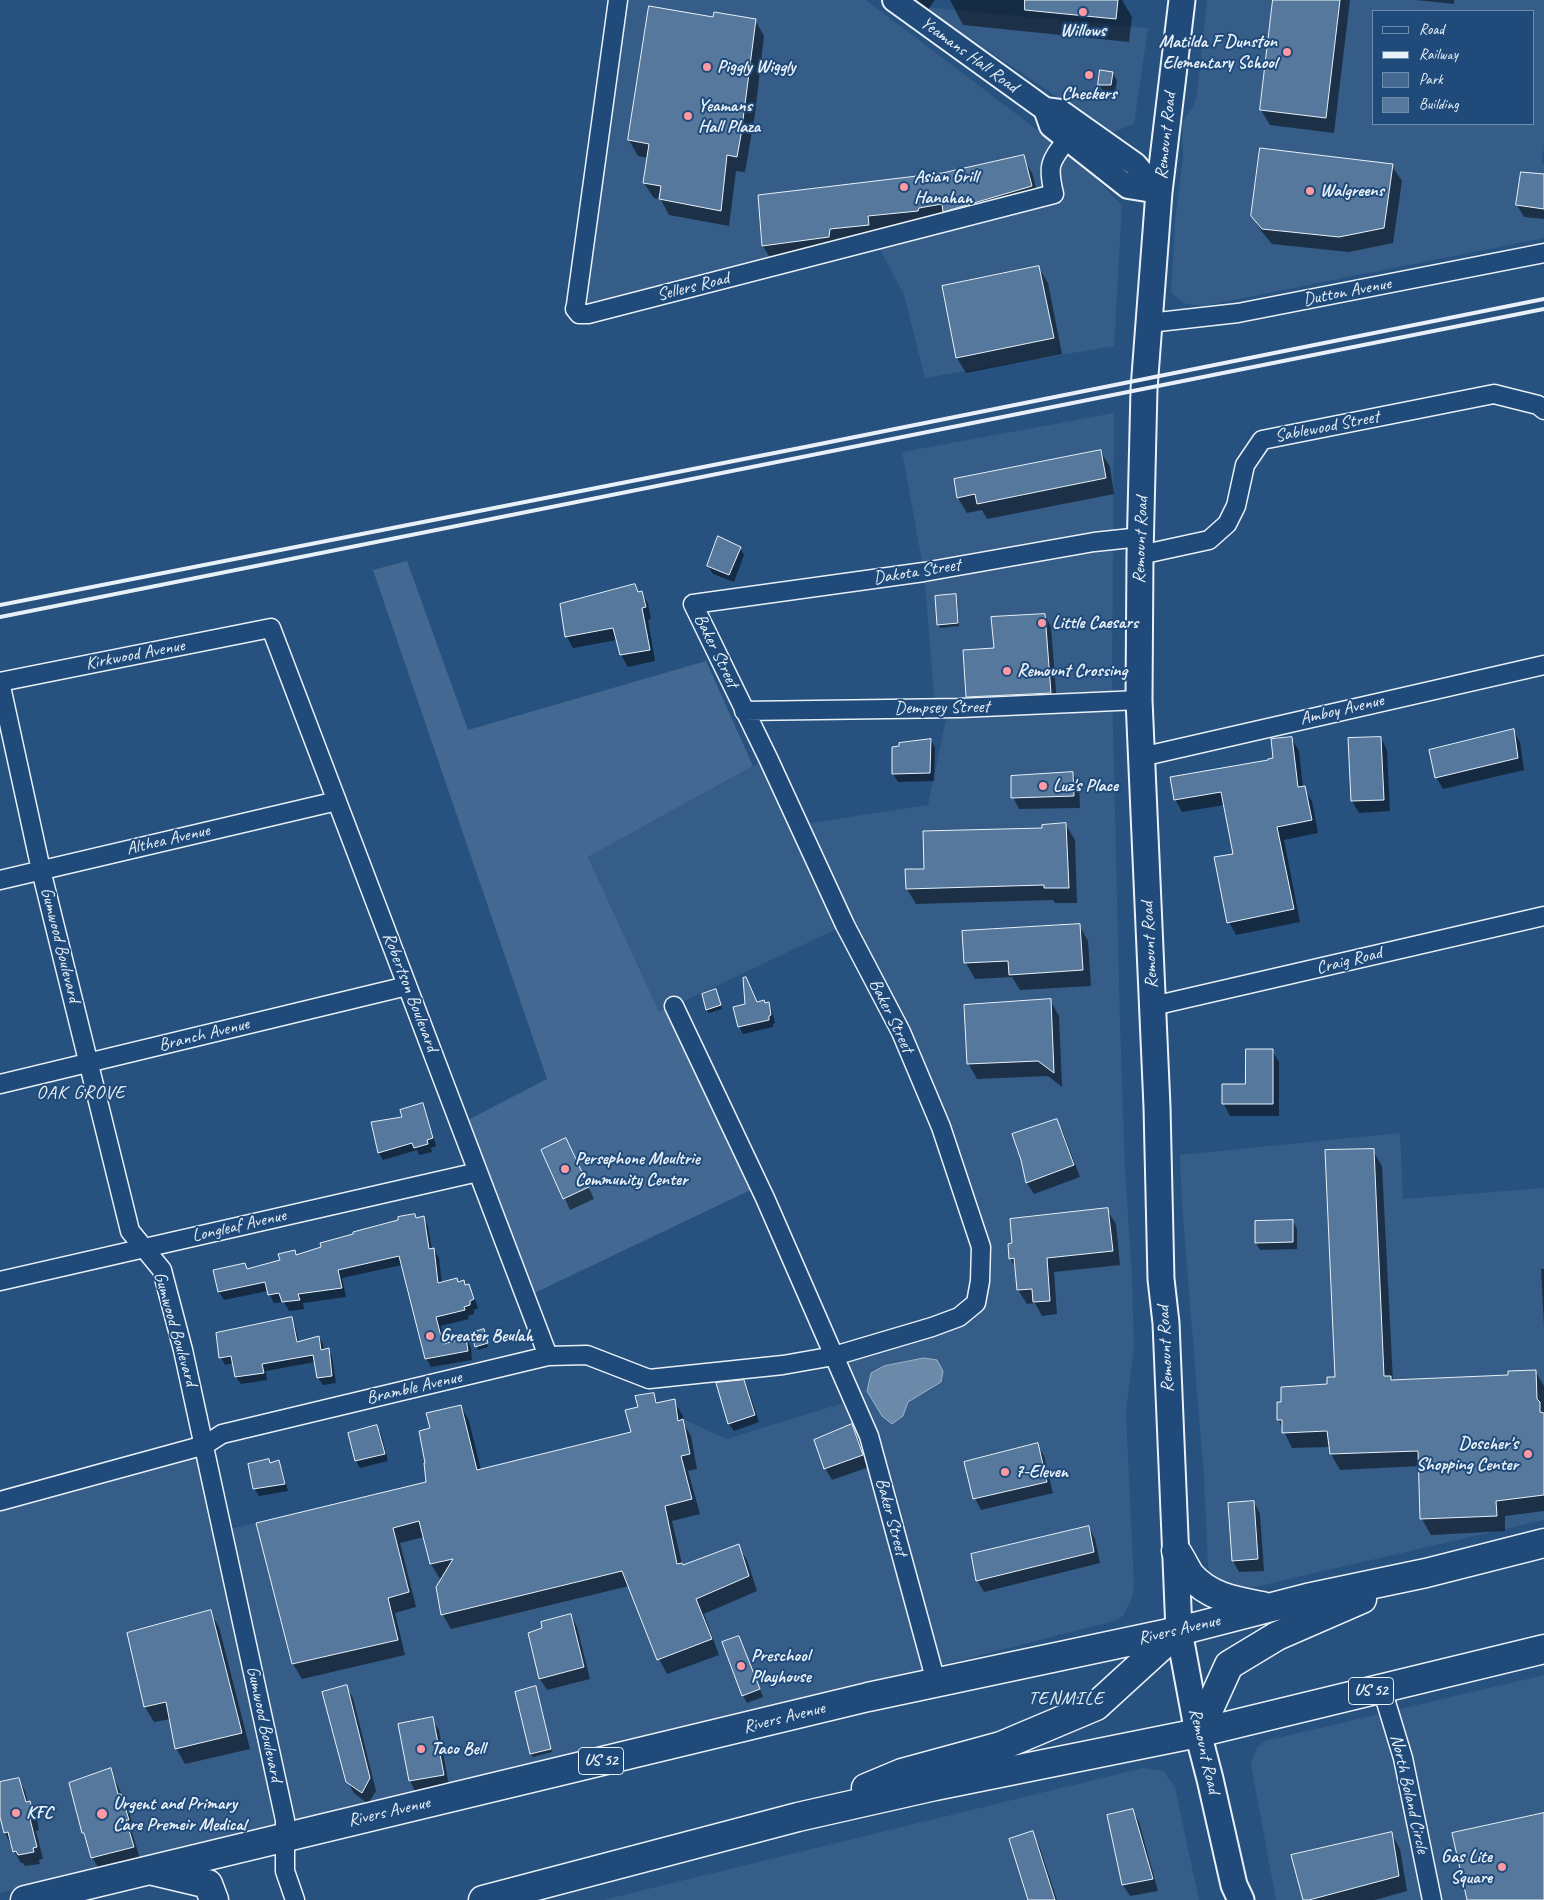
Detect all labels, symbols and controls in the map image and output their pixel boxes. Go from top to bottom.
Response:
marker: Willows [1077,6,1089,18]
legend [1372,10,1534,125]
street label: Yeamans Hall Road [916,12,1022,98]
place label: Willows [1060,20,1106,42]
text: Road [1419,20,1444,39]
place label: Matilda F Dunston Elementary School [1159,31,1277,74]
text: Railway [1419,45,1458,64]
marker: Matilda F Dunston Elementary School [1281,46,1293,58]
place label: Piggly Wiggly [717,56,795,78]
marker: Piggly Wiggly [701,61,713,73]
marker: Checkers [1083,69,1095,81]
text: Park [1419,70,1443,89]
place label: Checkers [1061,83,1117,105]
street label: Remount Road [1151,92,1181,180]
place label: Yeamans Hall Plaza [698,95,760,138]
text: Building [1419,95,1458,114]
marker: Yeamans Hall Plaza [682,110,694,122]
place label: Asian Grill Hanahan [914,166,978,208]
place label: Walgreens [1320,180,1384,202]
marker: Asian Grill Hanahan [898,181,910,193]
marker: Walgreens [1304,185,1316,197]
street label: Sellers Road [655,268,731,306]
street label: Dutton Avenue [1301,273,1393,311]
street label: Sablewood Street [1273,406,1381,448]
street label: Remount Road [1129,496,1153,584]
street label: Dakota Street [872,554,962,590]
street label: Baker Street [689,610,743,692]
place label: Little Caesars [1052,612,1138,634]
marker: Little Caesars [1036,617,1048,629]
street label: Kirkwood Avenue [84,635,186,675]
place label: Remount Crossing [1017,660,1127,682]
marker: Remount Crossing [1001,665,1013,677]
street label: Amboy Avenue [1298,690,1386,730]
street label: Dempsey Street [894,696,990,720]
place label: Luz's Place [1053,775,1118,797]
marker: Luz's Place [1037,780,1049,792]
street label: Althea Avenue [124,820,212,860]
street label: Gumwood Boulevard [35,885,85,1005]
street label: Remount Road [1137,901,1163,989]
street label: Robertson Boulevard [377,930,443,1054]
street label: Craig Road [1314,942,1384,980]
street label: Baker Street [864,975,918,1057]
street label: Branch Avenue [157,1013,251,1057]
district label: OAK GROVE [35,1082,127,1104]
place label: Persephone Moultrie Community Center [575,1148,700,1190]
marker: Persephone Moultrie Community Center [559,1163,571,1175]
street label: Longleaf Avenue [190,1205,288,1247]
street label: Gumwood Boulevard [148,1270,202,1388]
street label: Remount Road [1153,1305,1179,1393]
place label: Greater Beulah [440,1325,533,1347]
marker: Greater Beulah [424,1330,436,1342]
street label: Bramble Avenue [364,1367,464,1409]
place label: Doscher's Shopping Center [1416,1433,1518,1476]
marker: Doscher's Shopping Center [1522,1448,1534,1460]
place label: 7-Eleven [1015,1461,1068,1483]
marker: 7-Eleven [999,1466,1011,1478]
street label: Baker Street [870,1476,912,1558]
street label: Rivers Avenue [1136,1610,1222,1650]
place label: Preschool Playhouse [751,1645,811,1688]
marker: Preschool Playhouse [735,1660,747,1672]
street label: Gumwood Boulevard [241,1664,287,1784]
road number: US 52 [1348,1678,1394,1704]
district label: TENMILE [1027,1688,1105,1710]
street label: Rivers Avenue [741,1697,827,1739]
street label: Remount Road [1184,1706,1224,1796]
street label: North Boland Circle [1385,1733,1433,1855]
place label: Taco Bell [431,1738,485,1760]
marker: Taco Bell [415,1743,427,1755]
road number: US 52 [578,1748,624,1774]
street label: Rivers Avenue [346,1792,432,1832]
place label: Urgent and Primary Care Premeir Medical [113,1793,246,1836]
place label: KFC [26,1802,53,1824]
marker: KFC [10,1807,22,1819]
marker: Urgent and Primary Care Premeir Medical [95,1807,109,1821]
place label: Gas Lite Square [1441,1846,1492,1888]
marker: Gas Lite Square [1496,1861,1508,1873]

